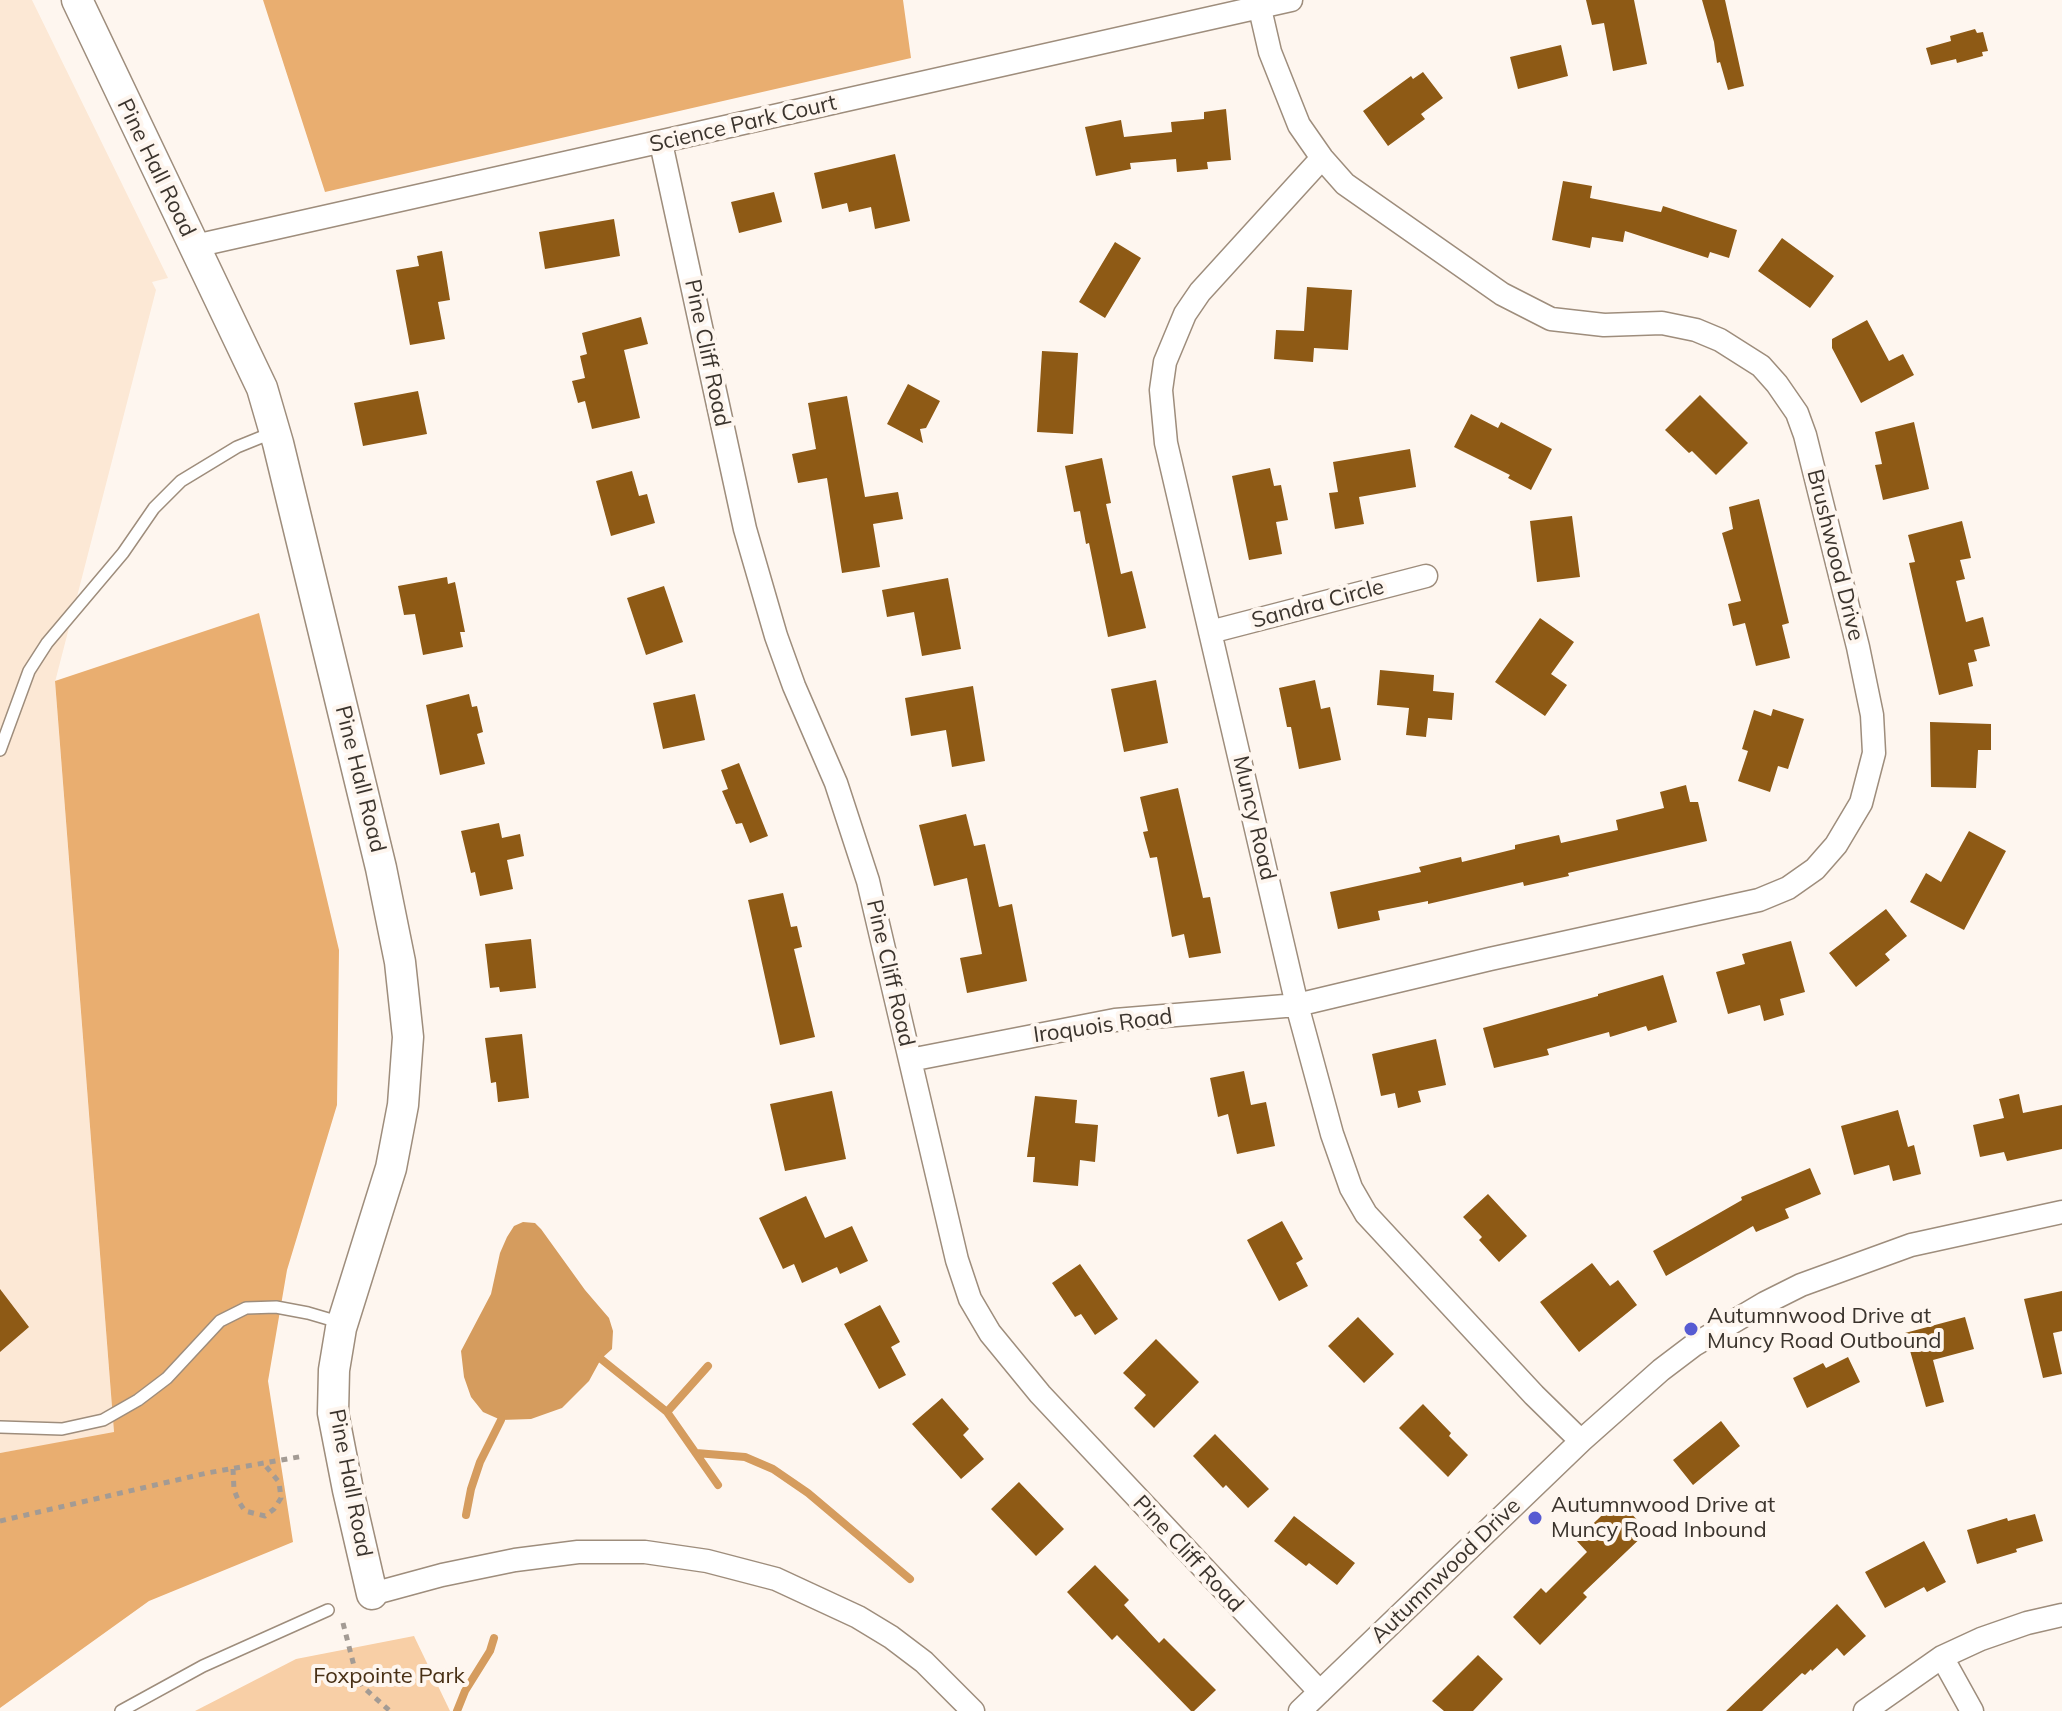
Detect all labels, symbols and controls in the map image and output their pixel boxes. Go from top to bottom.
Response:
street label: Science Park Court [647,90,839,158]
street label: Pine Hall Road [111,95,201,241]
street label: Pine Cliff Road [679,277,735,429]
street label: Brushwood Drive [1801,467,1869,643]
street label: Sandra Circle [1249,574,1387,634]
street label: Pine Hall Road [329,703,391,855]
street label: Muncy Road [1227,753,1281,883]
street label: Pine Cliff Road [860,897,920,1049]
street label: Iroquois Road [1032,1003,1174,1049]
place label: Autumnwood Drive at Muncy Road Outbound [1707,1303,1941,1354]
marker: Autumnwood Drive at Muncy Road Outbound [1682,1320,1700,1338]
street label: Pine Hall Road [323,1407,377,1559]
street label: Pine Cliff Road [1127,1490,1249,1618]
place label: Autumnwood Drive at Muncy Road Inbound [1551,1492,1775,1544]
street label: Autumnwood Drive [1366,1493,1526,1649]
marker: Autumnwood Drive at Muncy Road Inbound [1526,1509,1544,1527]
park label: Foxpointe Park [313,1663,465,1689]

